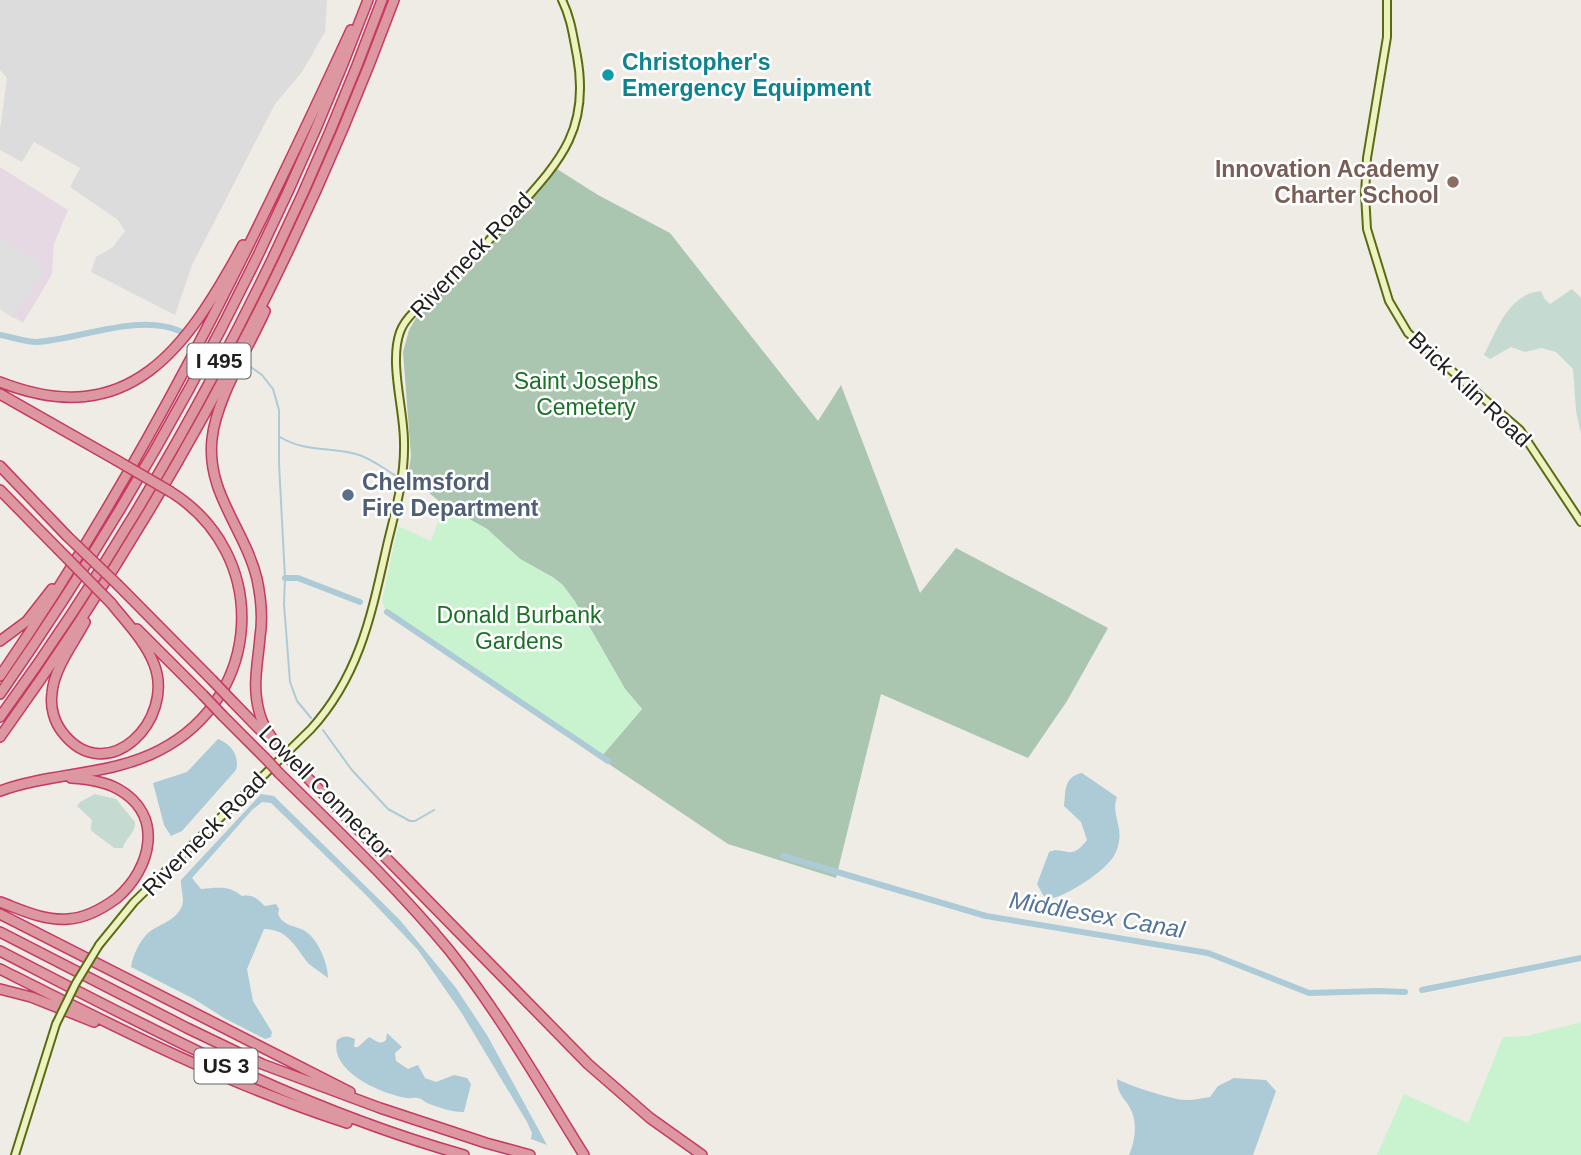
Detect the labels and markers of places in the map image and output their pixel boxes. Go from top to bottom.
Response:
place label: Christopher's Emergency Equipment [622,49,872,101]
marker: Christopher's Emergency Equipment [600,67,616,83]
place label: Innovation Academy Charter School [1215,156,1439,208]
marker: Innovation Academy Charter School [1445,174,1461,190]
place label: Chelmsford Fire Department [362,469,539,521]
marker: Chelmsford Fire Department [340,487,356,503]

